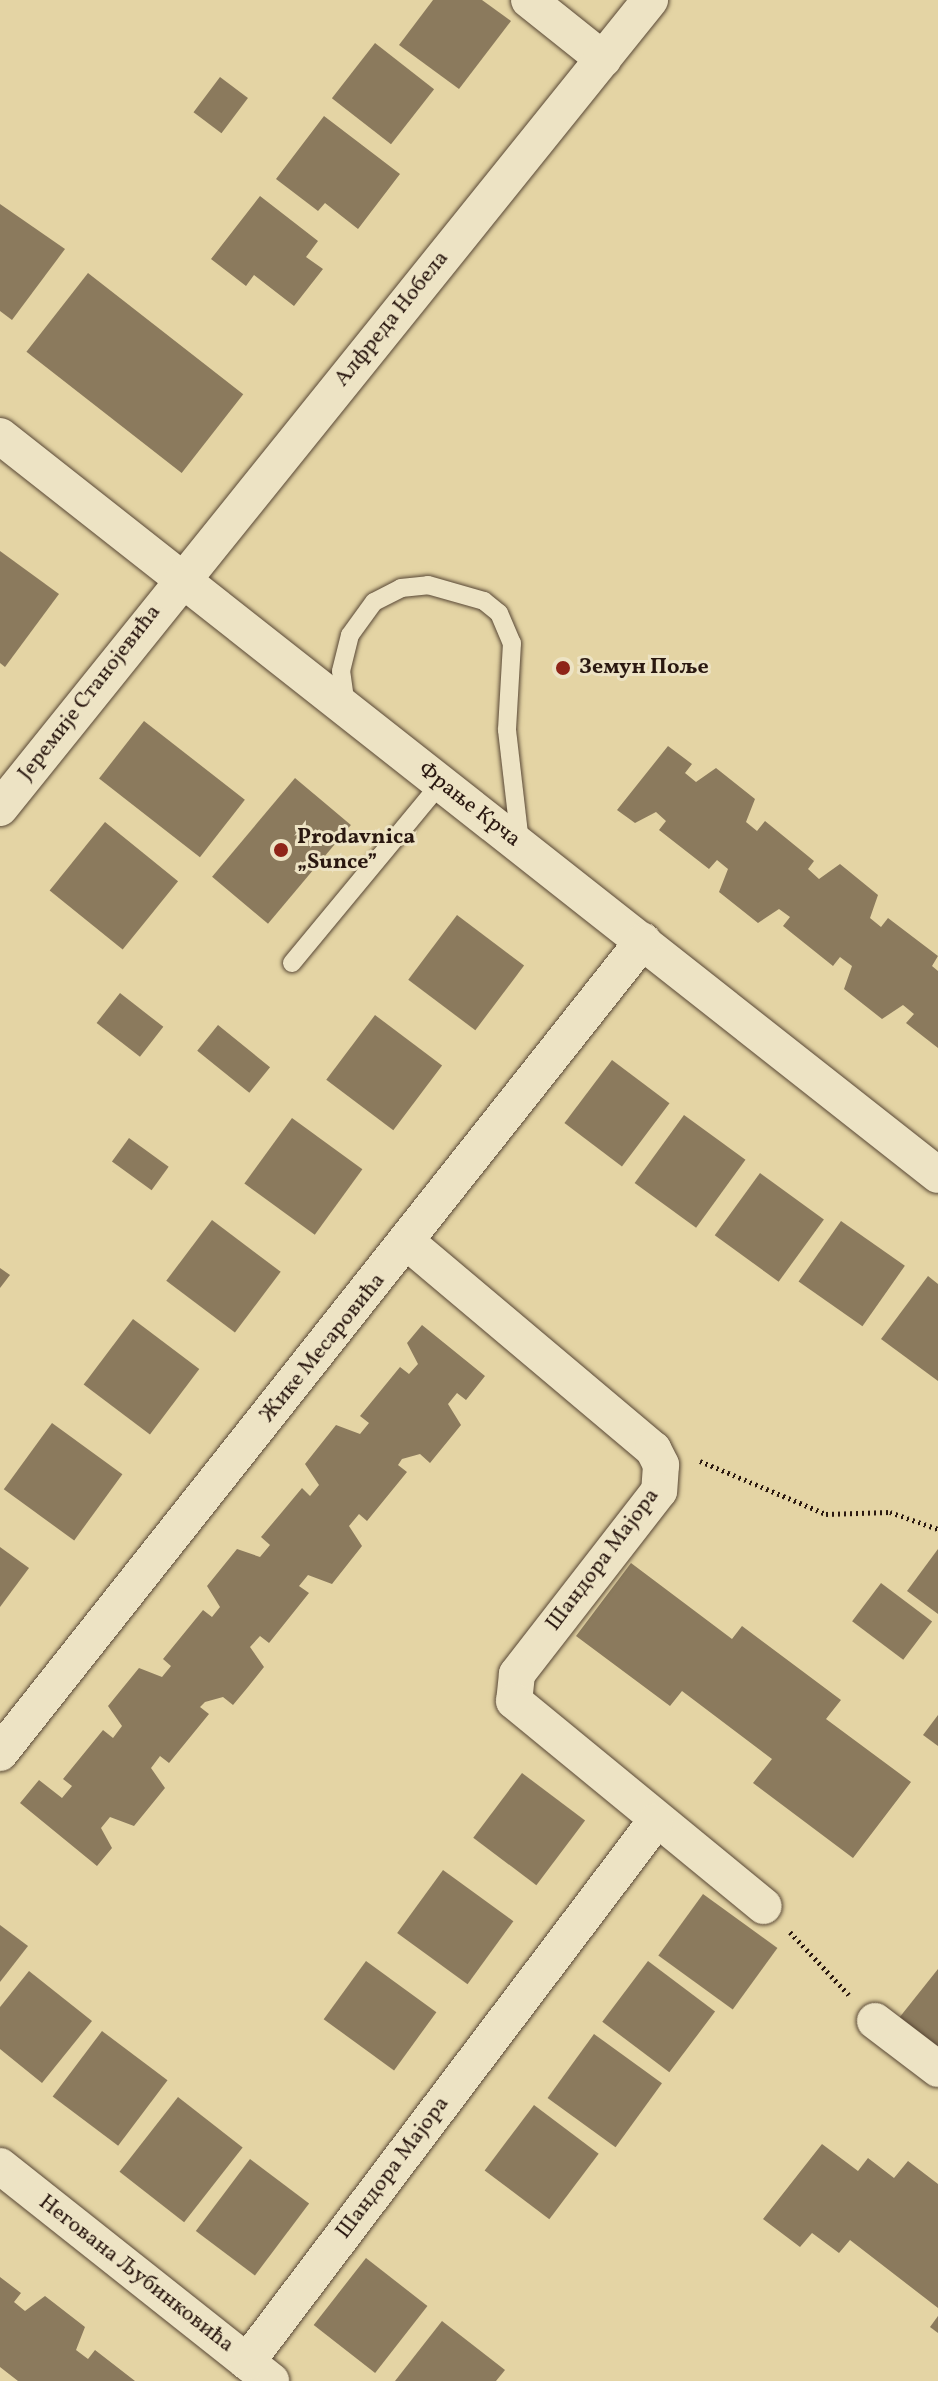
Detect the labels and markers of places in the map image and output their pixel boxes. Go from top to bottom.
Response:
place label: Земун Поље [579,655,709,681]
marker: Земун Поље [554,659,572,677]
place label: Prodavnica „Sunce” [297,824,415,876]
marker: Prodavnica „Sunce” [272,841,290,859]

